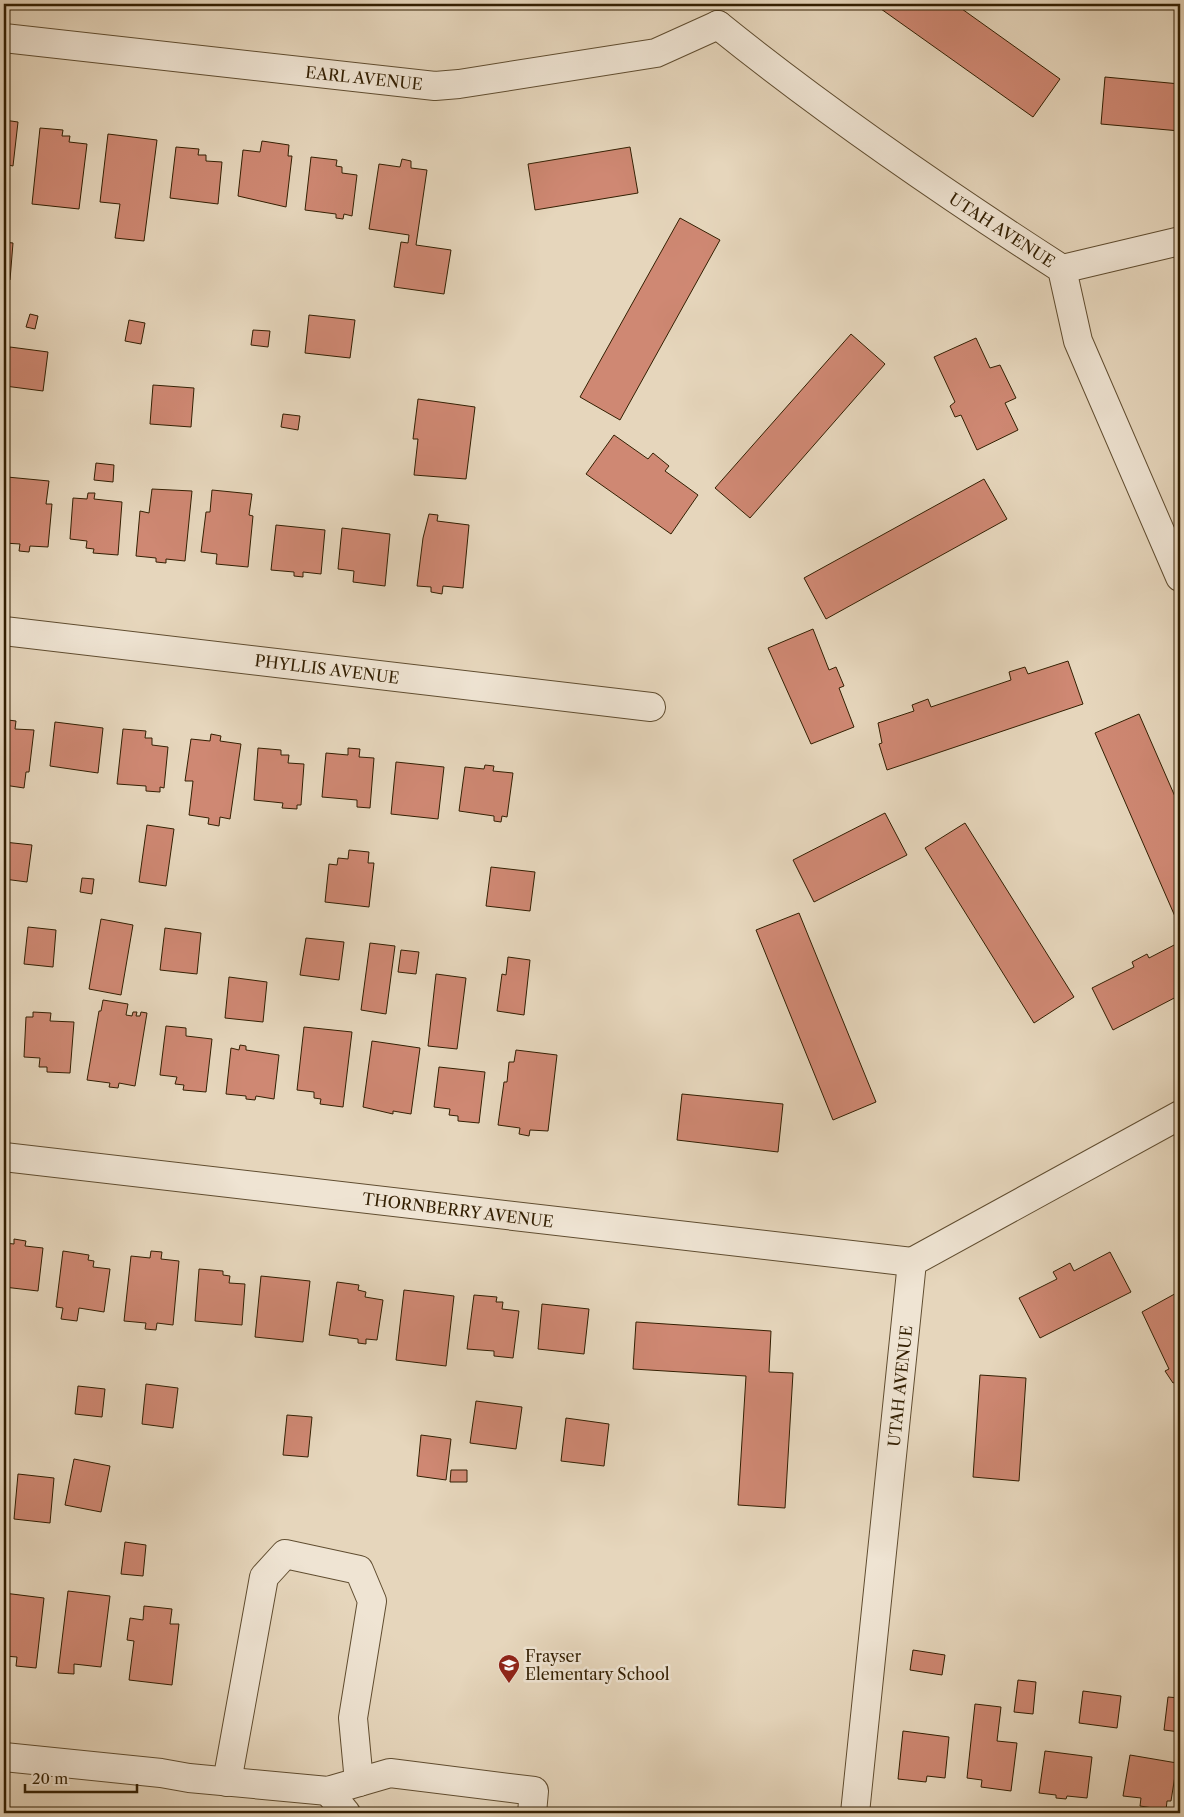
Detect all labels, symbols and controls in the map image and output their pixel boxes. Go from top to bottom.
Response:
street label: EARL AVENUE [304,62,424,94]
street label: UTAH AVENUE [945,188,1059,272]
street label: PHYLLIS AVENUE [254,650,400,688]
street label: THORNBERRY AVENUE [361,1188,555,1232]
street label: UTAH AVENUE [884,1324,916,1448]
place label: Frayser Elementary School [525,1646,670,1684]
school or university icon: Frayser Elementary School [497,1653,521,1684]
scale bar [25,1762,138,1794]
text: 20 m [32,1769,68,1788]

